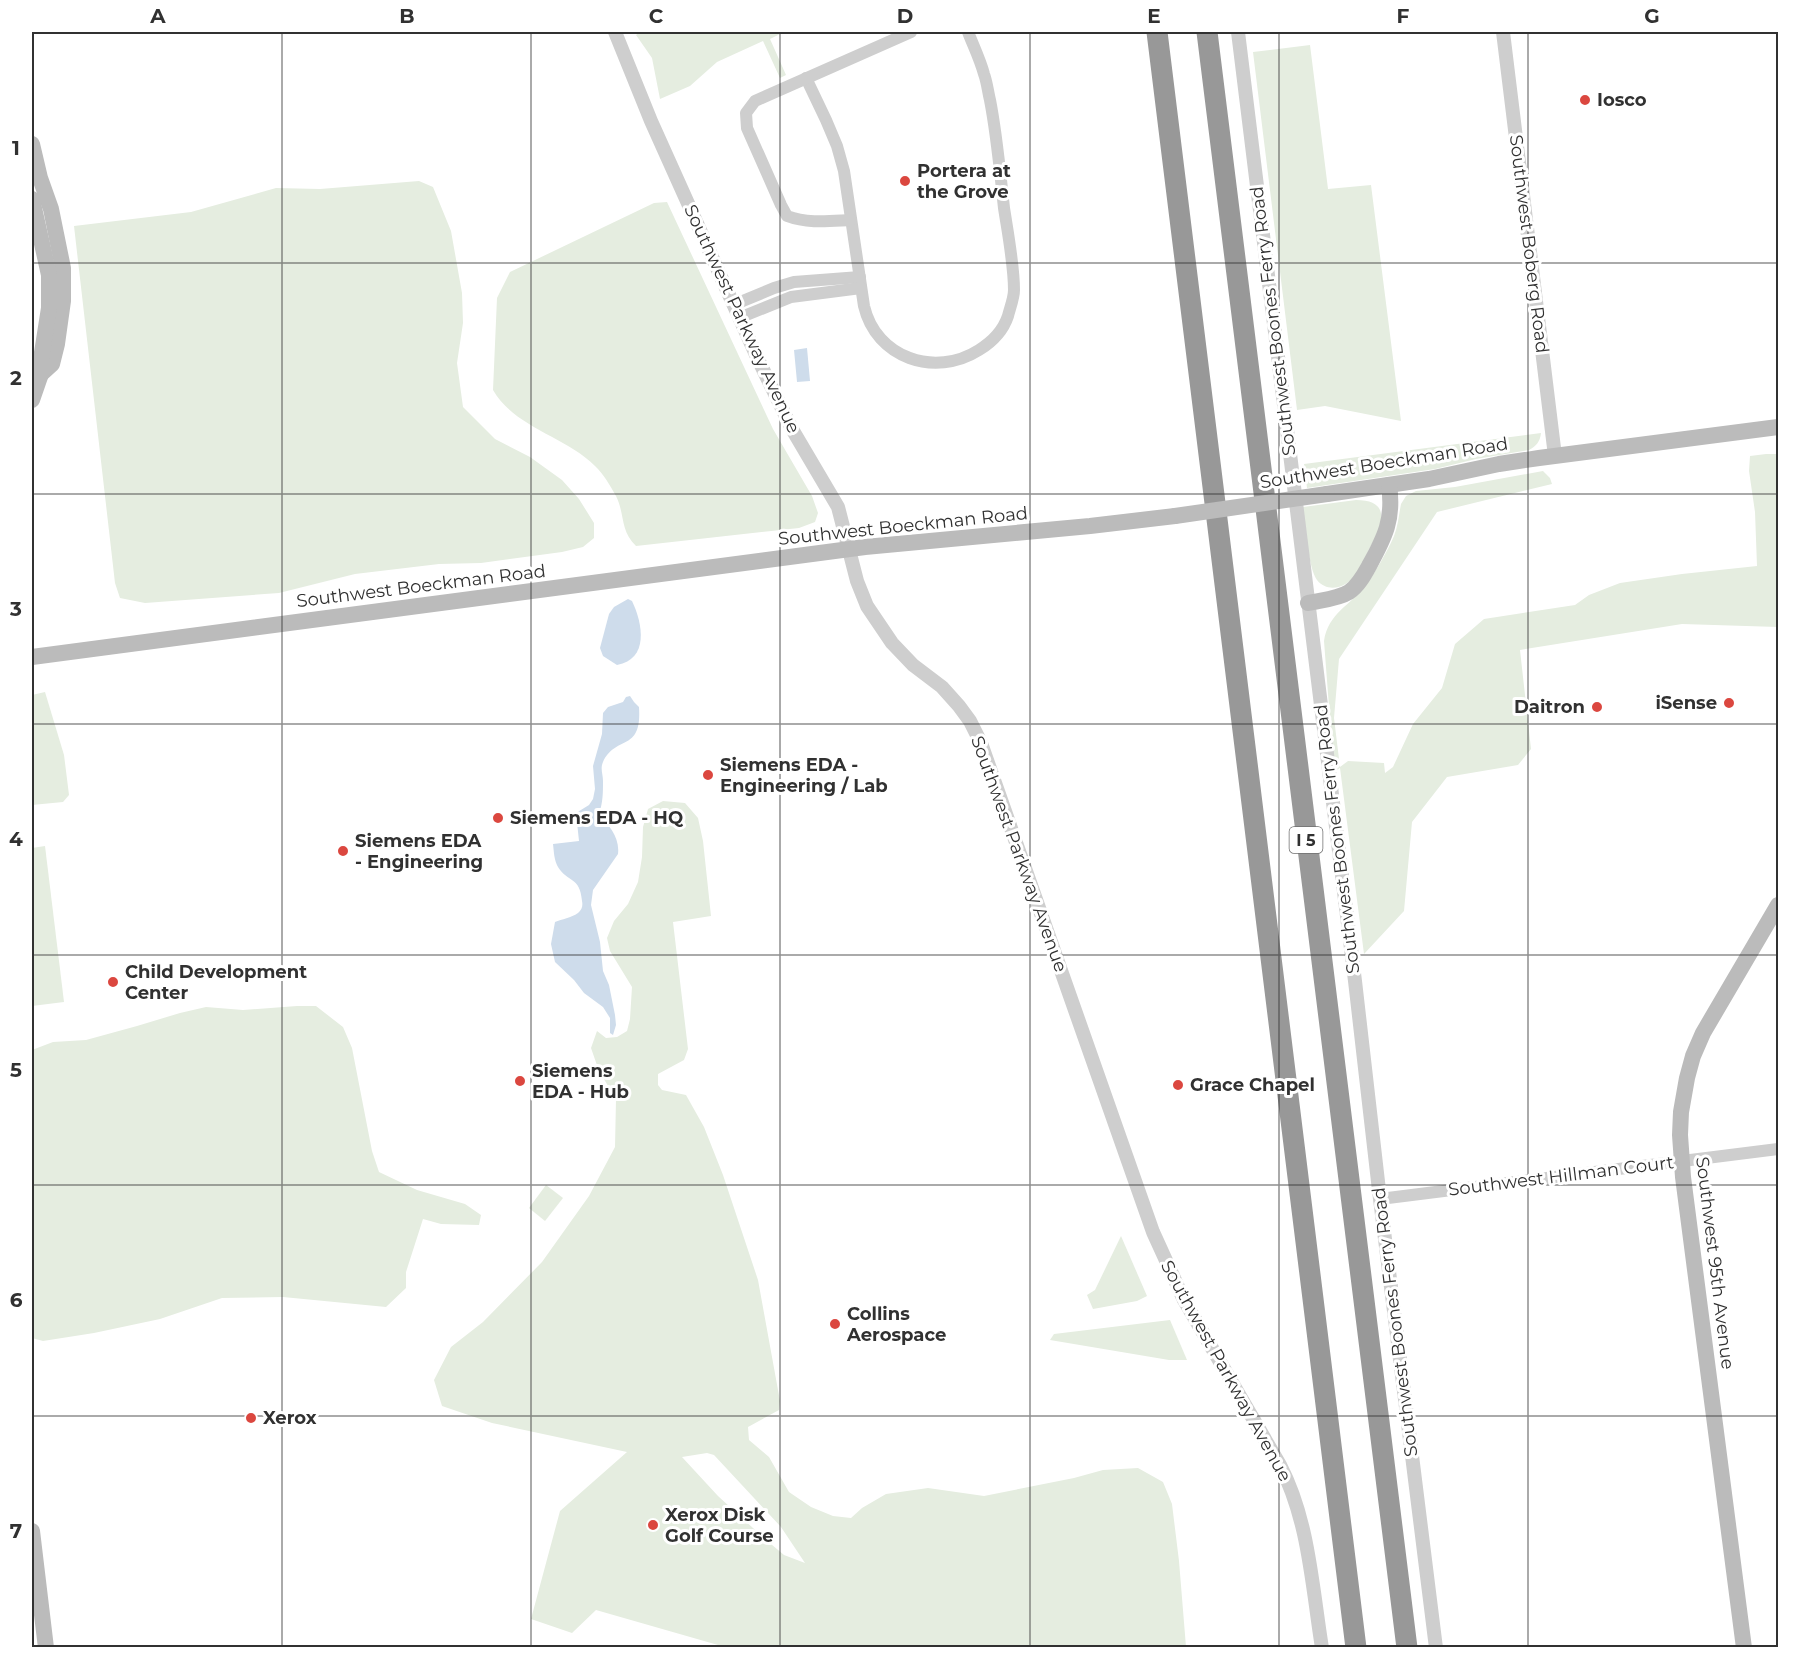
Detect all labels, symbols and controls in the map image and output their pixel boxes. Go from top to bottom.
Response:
text: A [149,4,166,28]
text: B [399,4,415,28]
text: C [649,4,664,28]
text: D [897,4,913,28]
text: E [1147,4,1161,28]
text: F [1397,4,1410,28]
text: G [1644,4,1660,28]
place label: Iosco [1597,89,1647,111]
marker: Iosco [1578,93,1592,107]
street label: Southwest Boberg Road [1505,133,1553,355]
text: 1 [12,136,20,160]
place label: Portera at the Grove [917,160,1011,203]
marker: Portera at the Grove [898,174,912,188]
street label: Southwest Boones Ferry Road [1246,185,1300,457]
street label: Southwest Parkway Avenue [679,201,805,437]
text: 2 [10,366,22,390]
street label: Southwest Boeckman Road [1258,433,1510,493]
street label: Southwest Boeckman Road [777,502,1029,550]
street label: Southwest Boeckman Road [295,560,547,612]
text: 3 [9,597,22,621]
place label: iSense [1655,692,1717,714]
place label: Daitron [1514,696,1585,718]
marker: iSense [1722,696,1736,710]
marker: Daitron [1590,700,1604,714]
street label: Southwest Boones Ferry Road [1310,703,1364,975]
street label: Southwest Parkway Avenue [966,733,1072,975]
place label: Siemens EDA - Engineering / Lab [720,754,888,797]
marker: Siemens EDA - Engineering / Lab [701,768,715,782]
place label: Siemens EDA - HQ [510,807,684,829]
marker: Siemens EDA - HQ [491,811,505,825]
text: 4 [9,827,23,851]
road number: I 5 [1290,827,1322,853]
place label: Siemens EDA - Engineering [355,830,483,873]
marker: Siemens EDA - Engineering [336,844,350,858]
place label: Child Development Center [125,961,307,1004]
marker: Child Development Center [106,975,120,989]
text: 5 [10,1058,22,1082]
place label: Siemens EDA - Hub [532,1060,629,1103]
marker: Siemens EDA - Hub [513,1074,527,1088]
place label: Grace Chapel [1190,1074,1315,1096]
marker: Grace Chapel [1171,1078,1185,1092]
street label: Southwest Hillman Court [1447,1151,1675,1201]
street label: Southwest 95th Avenue [1691,1155,1739,1371]
street label: Southwest Boones Ferry Road [1368,1186,1422,1458]
street label: Southwest Parkway Avenue [1156,1256,1296,1486]
text: 6 [10,1288,23,1312]
place label: Collins Aerospace [846,1303,946,1346]
marker: Collins Aerospace [828,1317,842,1331]
place label: Xerox [263,1407,317,1429]
marker: Xerox [244,1411,258,1425]
place label: Xerox Disk Golf Course [665,1504,774,1547]
marker: Xerox Disk Golf Course [646,1518,660,1532]
text: 7 [10,1519,22,1543]

